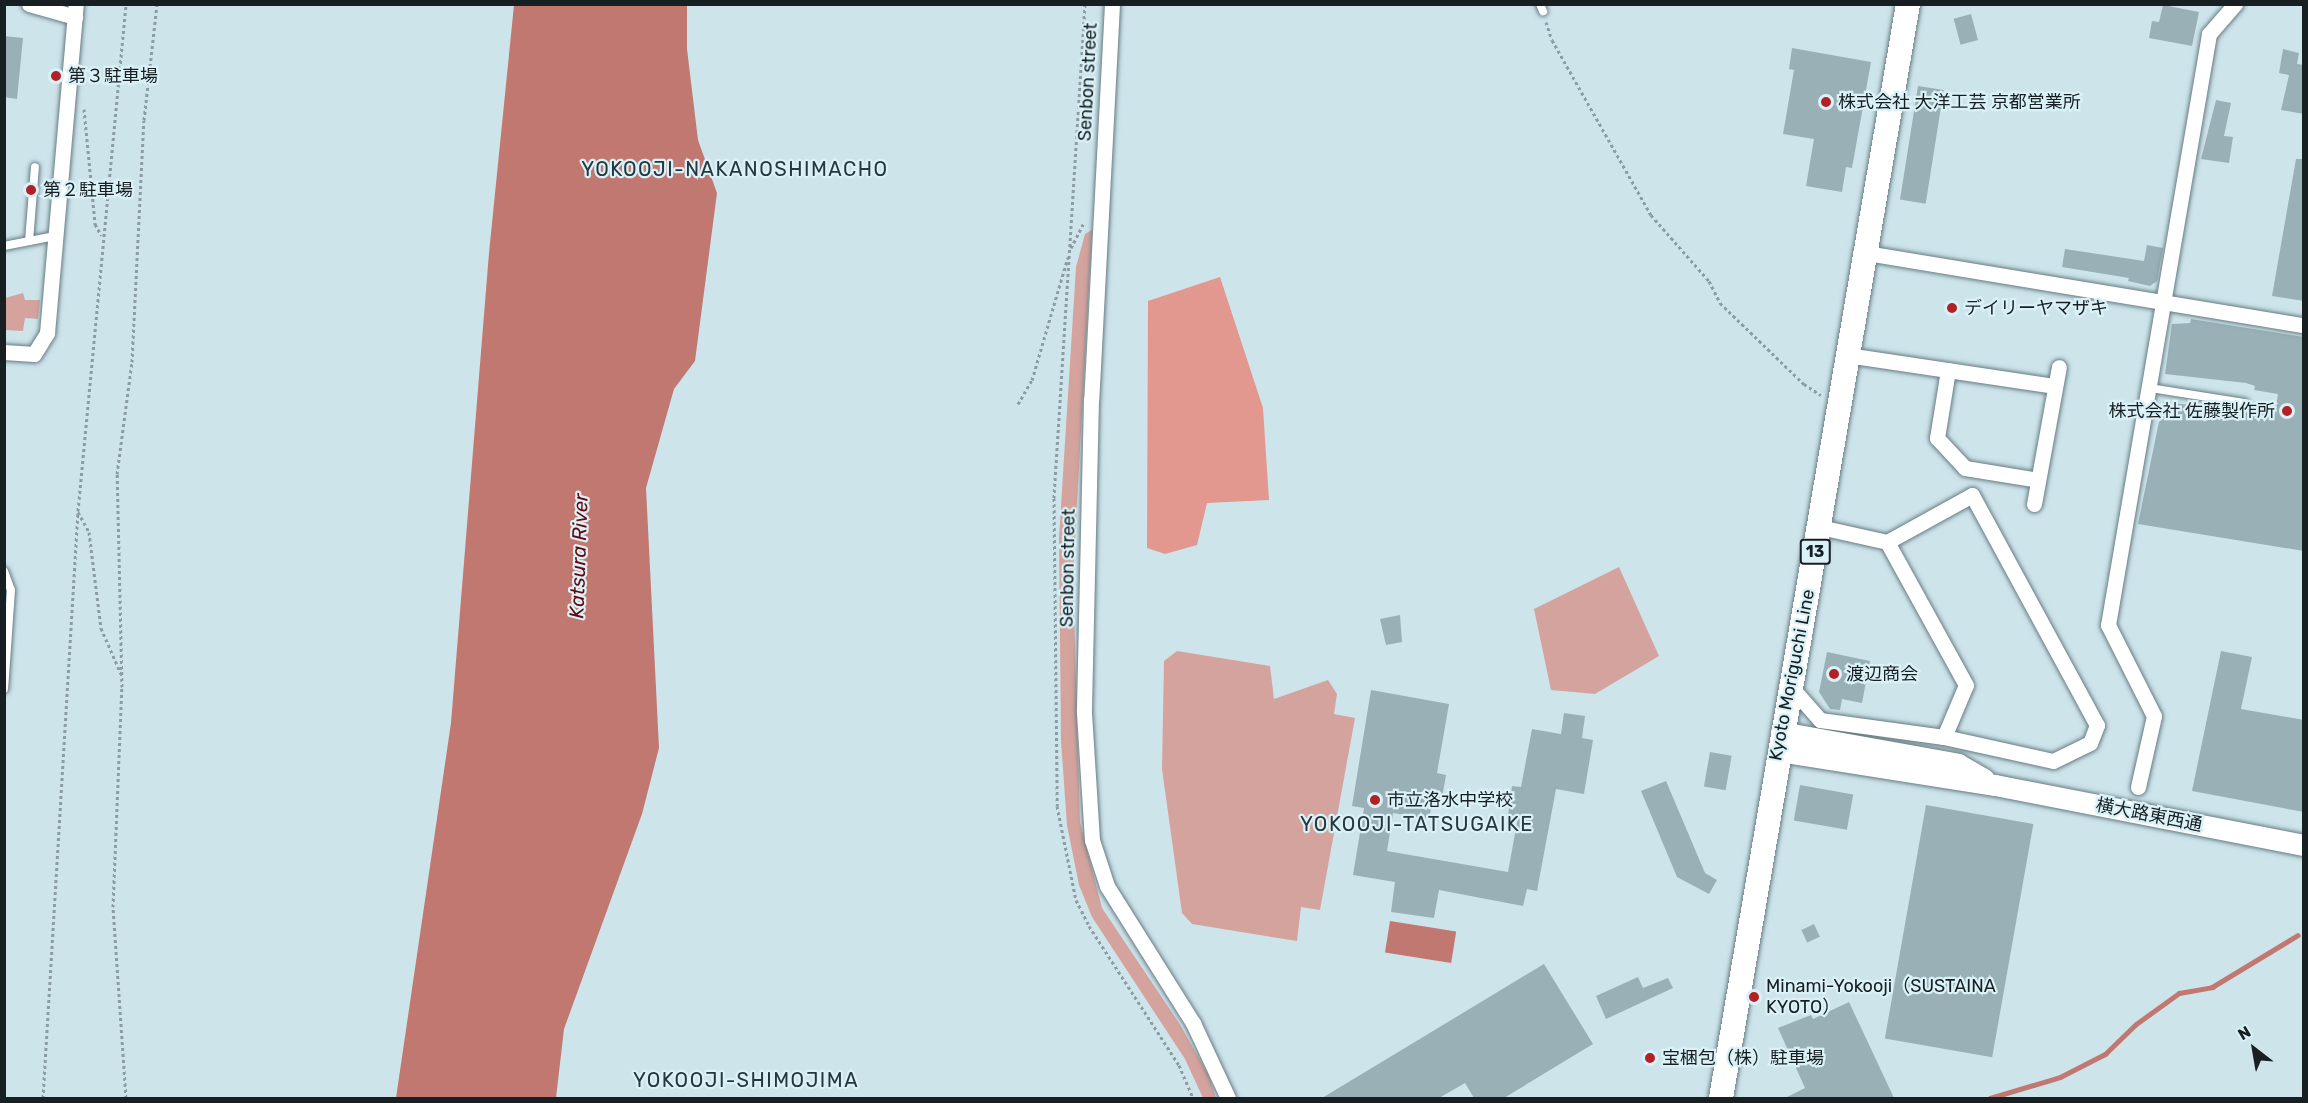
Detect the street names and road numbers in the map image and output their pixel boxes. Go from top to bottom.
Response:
street label: Senbon street [1074,22,1102,142]
street label: Senbon street [1056,509,1080,627]
road number: 13 [1798,539,1832,565]
street label: Kyoto Moriguchi Line [1765,587,1819,763]
street label: 横大路東西通 [2094,794,2204,836]

